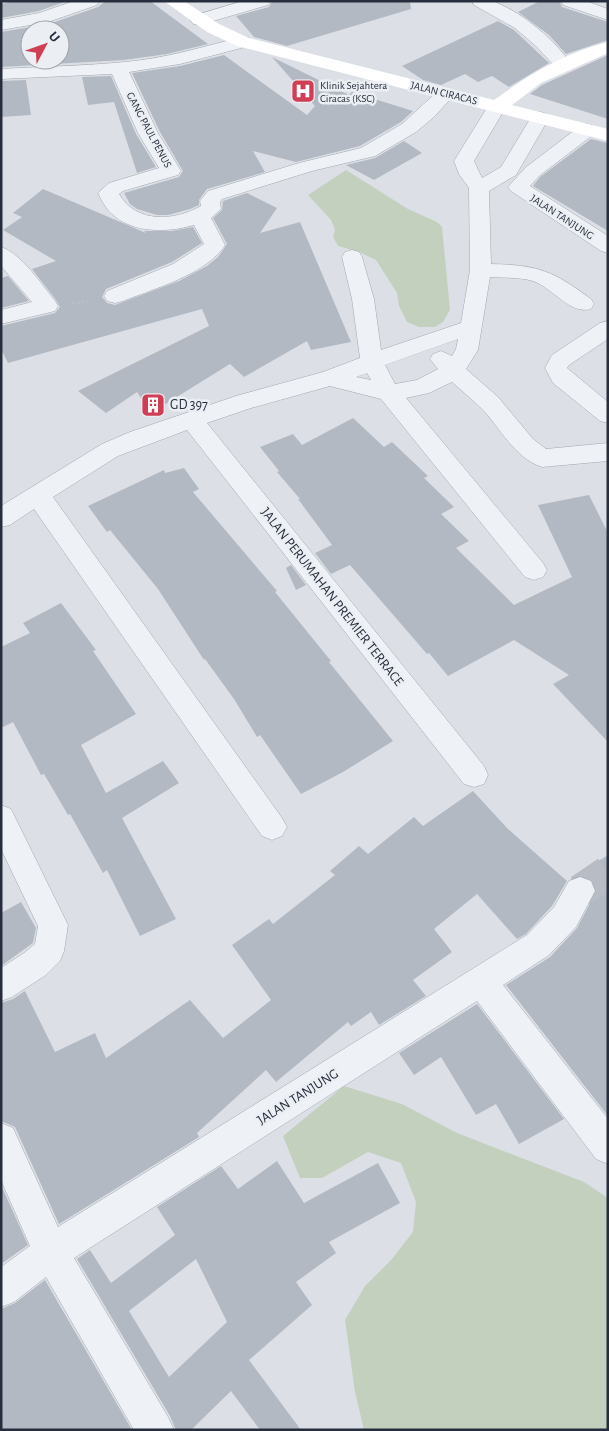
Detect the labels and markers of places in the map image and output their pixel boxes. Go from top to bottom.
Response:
hospital icon: Klinik Sejahtera Ciracas (KSC) [290,78,316,104]
place label: Klinik Sejahtera Ciracas (KSC) [320,80,387,104]
building icon: GD 397 [140,392,166,418]
place label: GD 397 [170,398,208,412]

